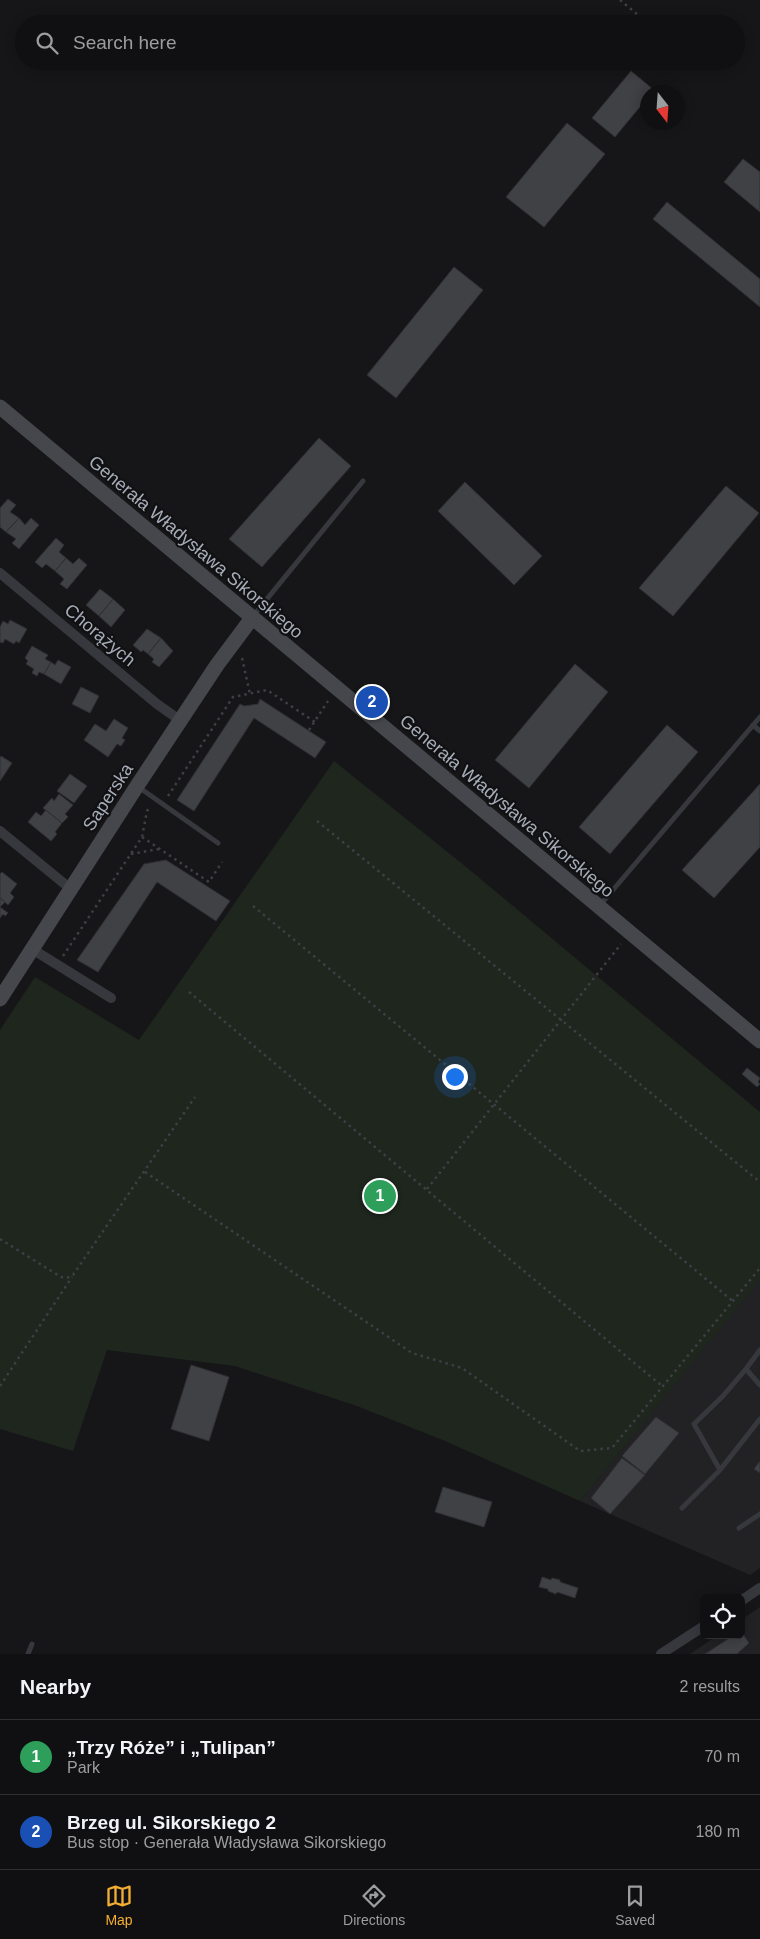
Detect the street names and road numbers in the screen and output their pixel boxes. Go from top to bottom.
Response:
street label: Generała Władysława Sikorskiego [85,452,307,642]
street label: Chorążych [61,600,139,670]
street label: Generała Władysława Sikorskiego [396,711,618,901]
street label: Saperska [79,759,138,834]

